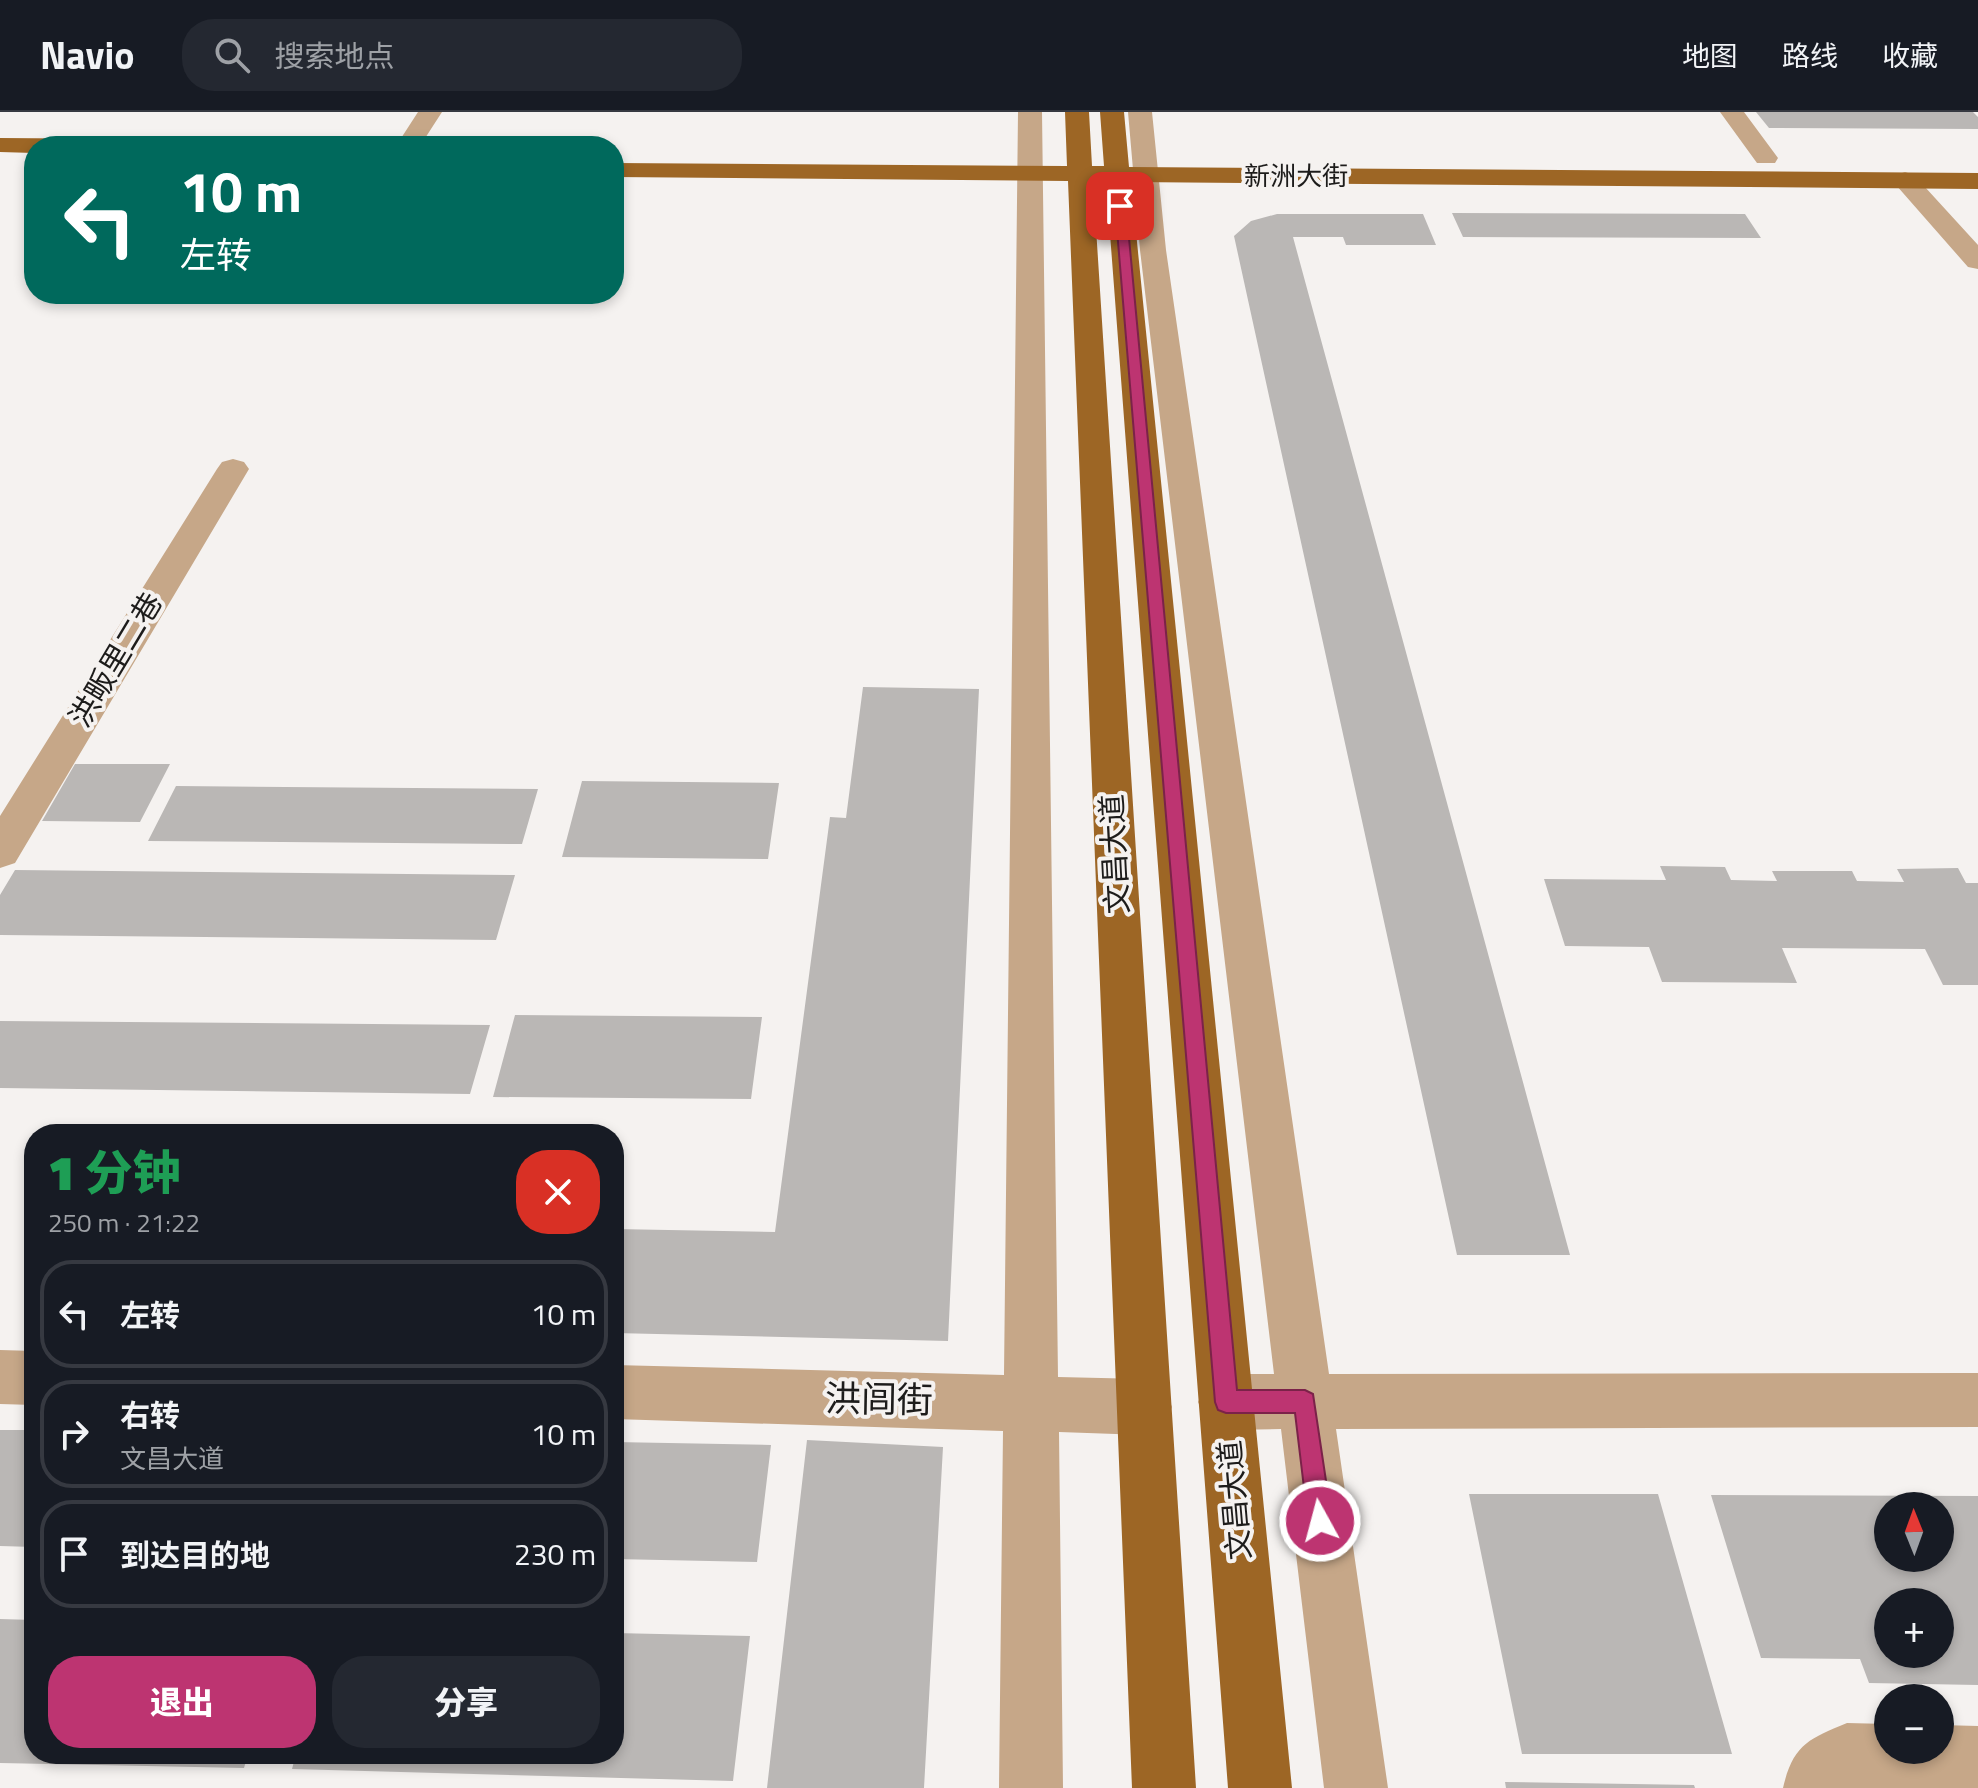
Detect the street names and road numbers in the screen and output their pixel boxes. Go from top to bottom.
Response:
street label: 新洲大街 [1244,156,1348,195]
street label: 洪畈里二巷 [57,583,173,736]
street label: 文昌大道 [1088,793,1140,915]
street label: 洪闾街 [825,1370,933,1427]
street label: 文昌大道 [1206,1438,1262,1562]

